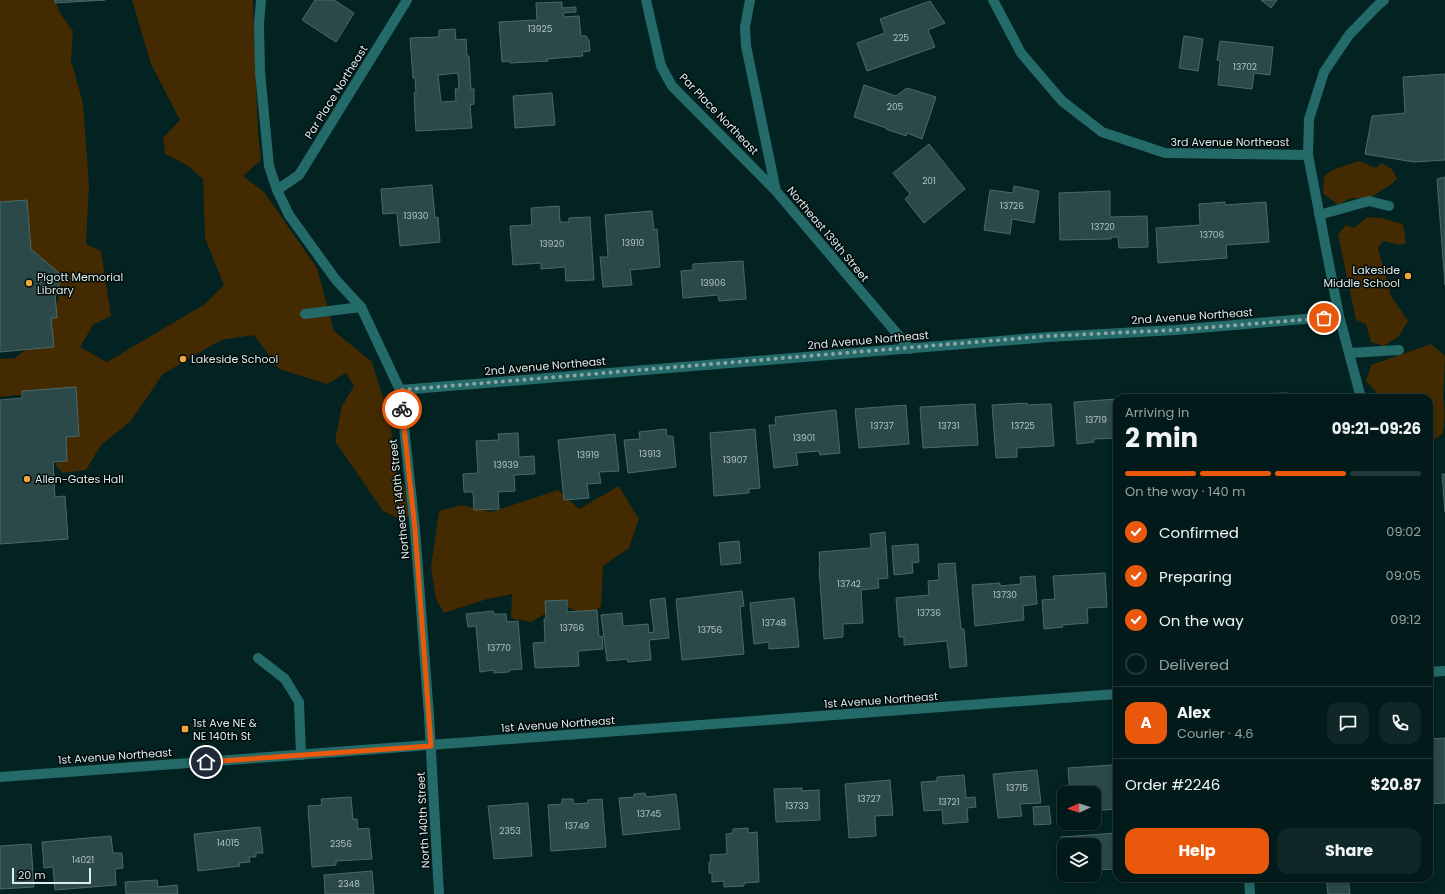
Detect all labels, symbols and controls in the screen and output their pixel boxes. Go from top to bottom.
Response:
house number: 13925 [528,23,553,35]
house number: 225 [893,32,909,44]
street label: Par Place Northeast [301,42,371,142]
house number: 13702 [1233,61,1257,73]
street label: Par Place Northeast [676,70,762,158]
house number: 205 [887,101,904,113]
street label: 3rd Avenue Northeast [1170,134,1290,150]
house number: 201 [922,175,936,187]
street label: Northeast 139th Street [783,183,873,285]
house number: 13726 [1000,200,1024,212]
house number: 13930 [404,210,429,222]
house number: 13720 [1091,221,1115,233]
house number: 13706 [1200,229,1225,241]
house number: 13910 [622,237,645,249]
house number: 13920 [540,238,565,250]
place label: Lakeside Middle School [1324,262,1400,291]
place label: Pigott Memorial Library [37,269,123,298]
marker: Lakeside Middle School [1403,271,1413,281]
house number: 13906 [700,277,726,289]
marker: Pigott Memorial Library [24,278,34,288]
pin [1307,301,1341,335]
street label: 2nd Avenue Northeast [1131,304,1253,328]
icon: bag [1313,307,1335,329]
street label: 2nd Avenue Northeast [807,327,929,353]
place label: Lakeside School [191,351,278,367]
street label: 2nd Avenue Northeast [484,353,606,379]
marker: Lakeside School [178,354,188,364]
courier [382,389,422,429]
icon: bike [391,398,413,420]
text: Arriving in [1125,403,1189,422]
house number: 13719 [1085,414,1107,426]
text: 09:21–09:26 [1332,418,1421,439]
house number: 13737 [870,420,894,432]
house number: 13731 [938,420,960,432]
house number: 13725 [1011,420,1035,432]
text: 2 min [1125,420,1198,456]
house number: 13901 [793,432,815,444]
street label: Northeast 140th Street [385,438,413,560]
house number: 13913 [639,448,661,460]
house number: 13919 [577,449,600,461]
house number: 13907 [723,454,747,466]
house number: 13939 [494,459,519,471]
place label: Allen-Gates Hall [35,471,124,487]
marker: Allen-Gates Hall [22,474,32,484]
text: On the way · 140 m [1125,482,1245,501]
icon: check [1125,521,1147,543]
text: Confirmed [1159,522,1239,543]
text: 09:02 [1386,522,1421,541]
icon: check [1125,565,1147,587]
text: Preparing [1159,566,1232,587]
text: 09:05 [1386,566,1421,585]
house number: 13742 [837,578,861,590]
house number: 13730 [993,589,1017,601]
house number: 13736 [917,607,941,619]
icon: check [1125,609,1147,631]
text: On the way [1159,610,1244,631]
text: 09:12 [1390,610,1421,629]
house number: 13748 [762,617,787,629]
house number: 13766 [560,622,585,634]
house number: 13756 [698,624,723,636]
house number: 13770 [487,642,511,654]
text: Delivered [1159,654,1229,675]
street label: 1st Avenue Northeast [823,688,939,712]
text: Alex [1177,702,1211,723]
button: chat [1327,702,1369,744]
button: phone [1379,702,1421,744]
street label: 1st Avenue Northeast [500,712,616,736]
text: A [1140,712,1152,733]
place label: 1st Ave NE & NE 140th St [193,715,258,744]
marker: 1st Ave NE & NE 140th St [180,724,190,734]
text: Courier · 4.6 [1177,724,1254,743]
street label: 1st Avenue Northeast [57,744,173,768]
pin [189,745,223,779]
icon: home [195,751,217,773]
street label: North 140th Street [412,771,434,869]
text: Order #2246 [1125,774,1220,795]
text: $20.87 [1371,774,1421,795]
house number: 13715 [1006,782,1028,794]
north arrow [1057,786,1101,830]
map controls [1057,786,1101,882]
house number: 13727 [857,793,881,805]
house number: 13721 [938,796,960,808]
house number: 13733 [785,800,809,812]
house number: 13745 [637,808,662,820]
house number: 13749 [565,820,590,832]
house number: 2353 [499,825,521,837]
button: Help [1125,828,1269,874]
button: Share [1277,828,1421,874]
house number: 14015 [217,837,240,849]
house number: 2356 [330,838,352,850]
button: layers [1057,838,1101,882]
house number: 14021 [72,854,94,866]
scale bar [12,866,91,885]
text: 20 m [18,867,46,883]
house number: 2348 [338,878,360,890]

